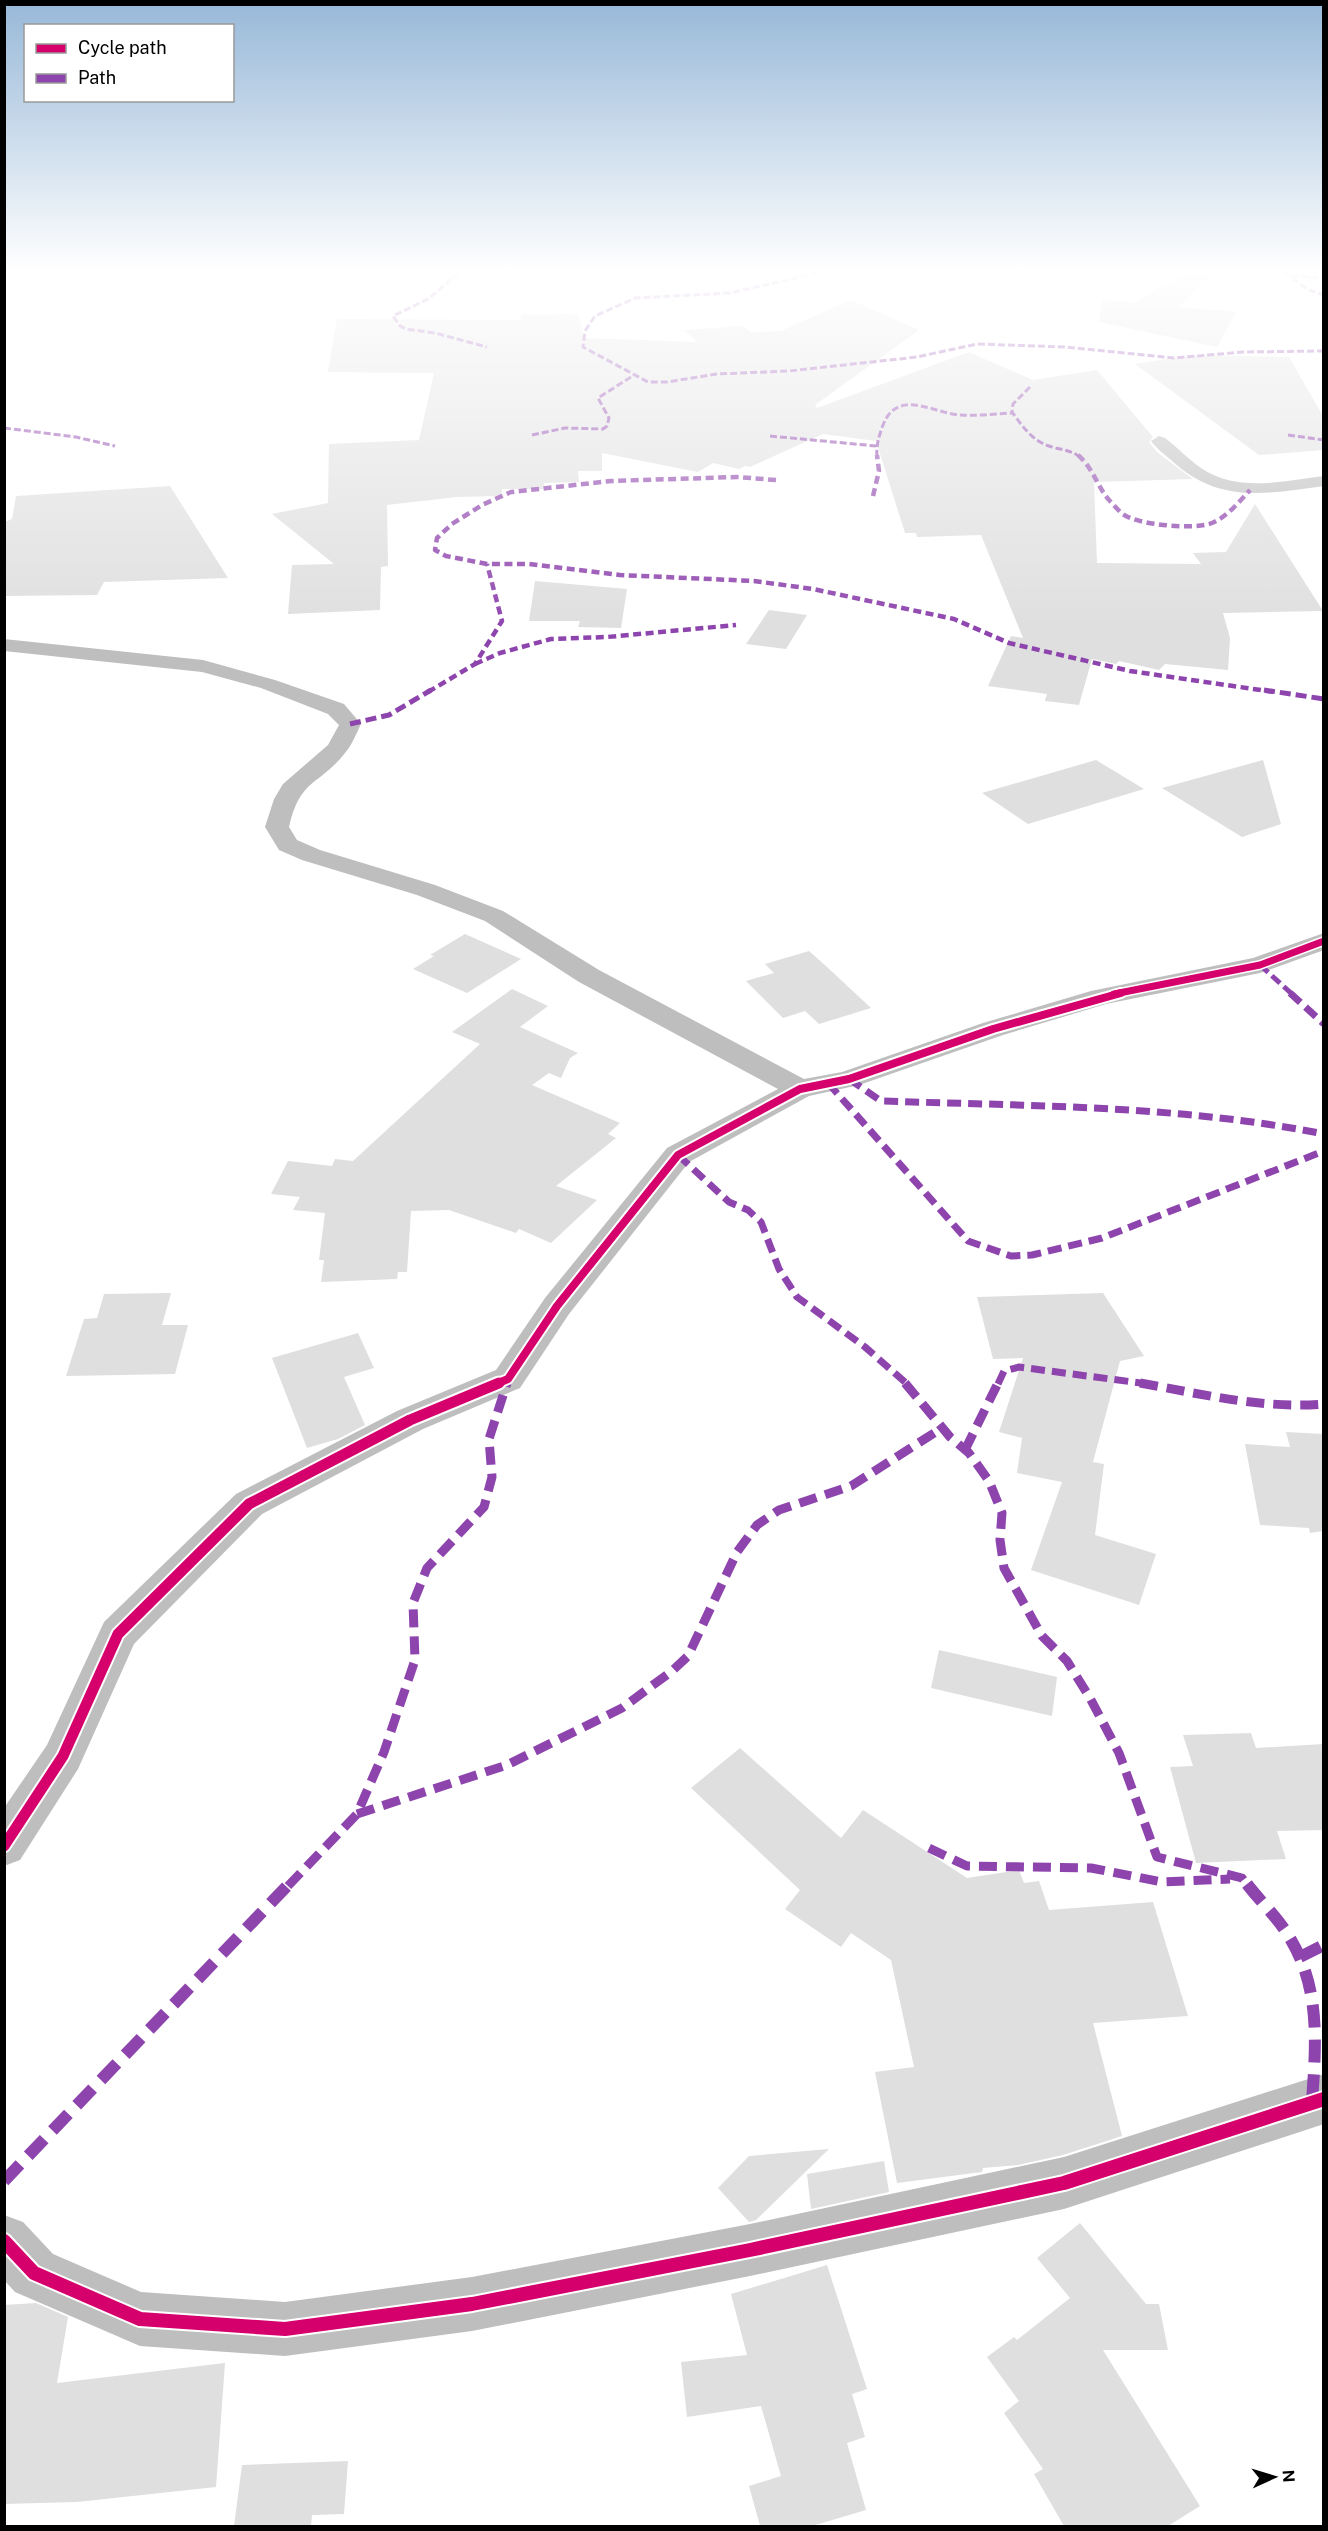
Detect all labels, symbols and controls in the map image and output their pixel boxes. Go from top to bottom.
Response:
legend [24,24,234,102]
text: Cycle path [78,37,167,58]
text: Path [78,67,116,88]
north arrow [1244,2447,1304,2507]
text: N [1279,2469,1298,2483]

